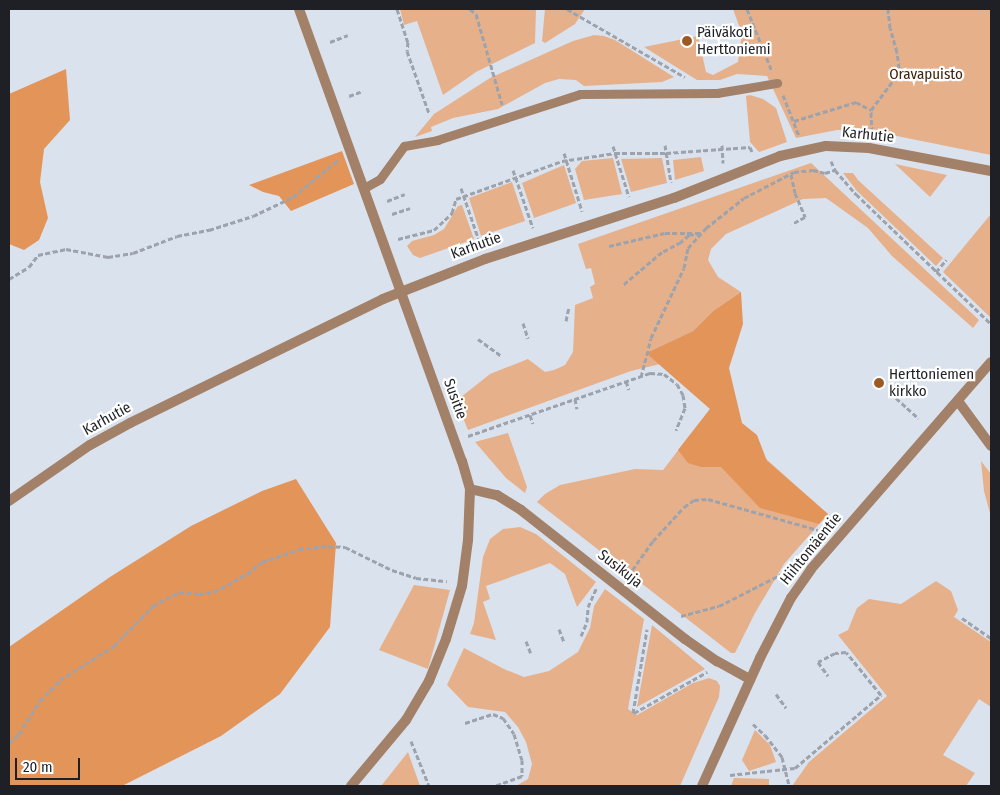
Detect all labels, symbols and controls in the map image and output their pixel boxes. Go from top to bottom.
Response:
place label: Päiväkoti Herttoniemi [697,23,771,58]
marker: Päiväkoti Herttoniemi [681,35,693,47]
park label: Oravapuisto [889,66,963,84]
street label: Karhutie [841,123,895,147]
street label: Karhutie [448,229,504,263]
place label: Herttoniemen kirkko [889,365,974,400]
street label: Susitie [439,376,471,422]
marker: Herttoniemen kirkko [873,377,885,389]
street label: Karhutie [80,398,134,440]
street label: Hiihtomäentie [776,509,846,589]
street label: Susikuja [594,546,646,592]
scale bar [18,748,82,780]
text: 20 m [23,758,53,776]

